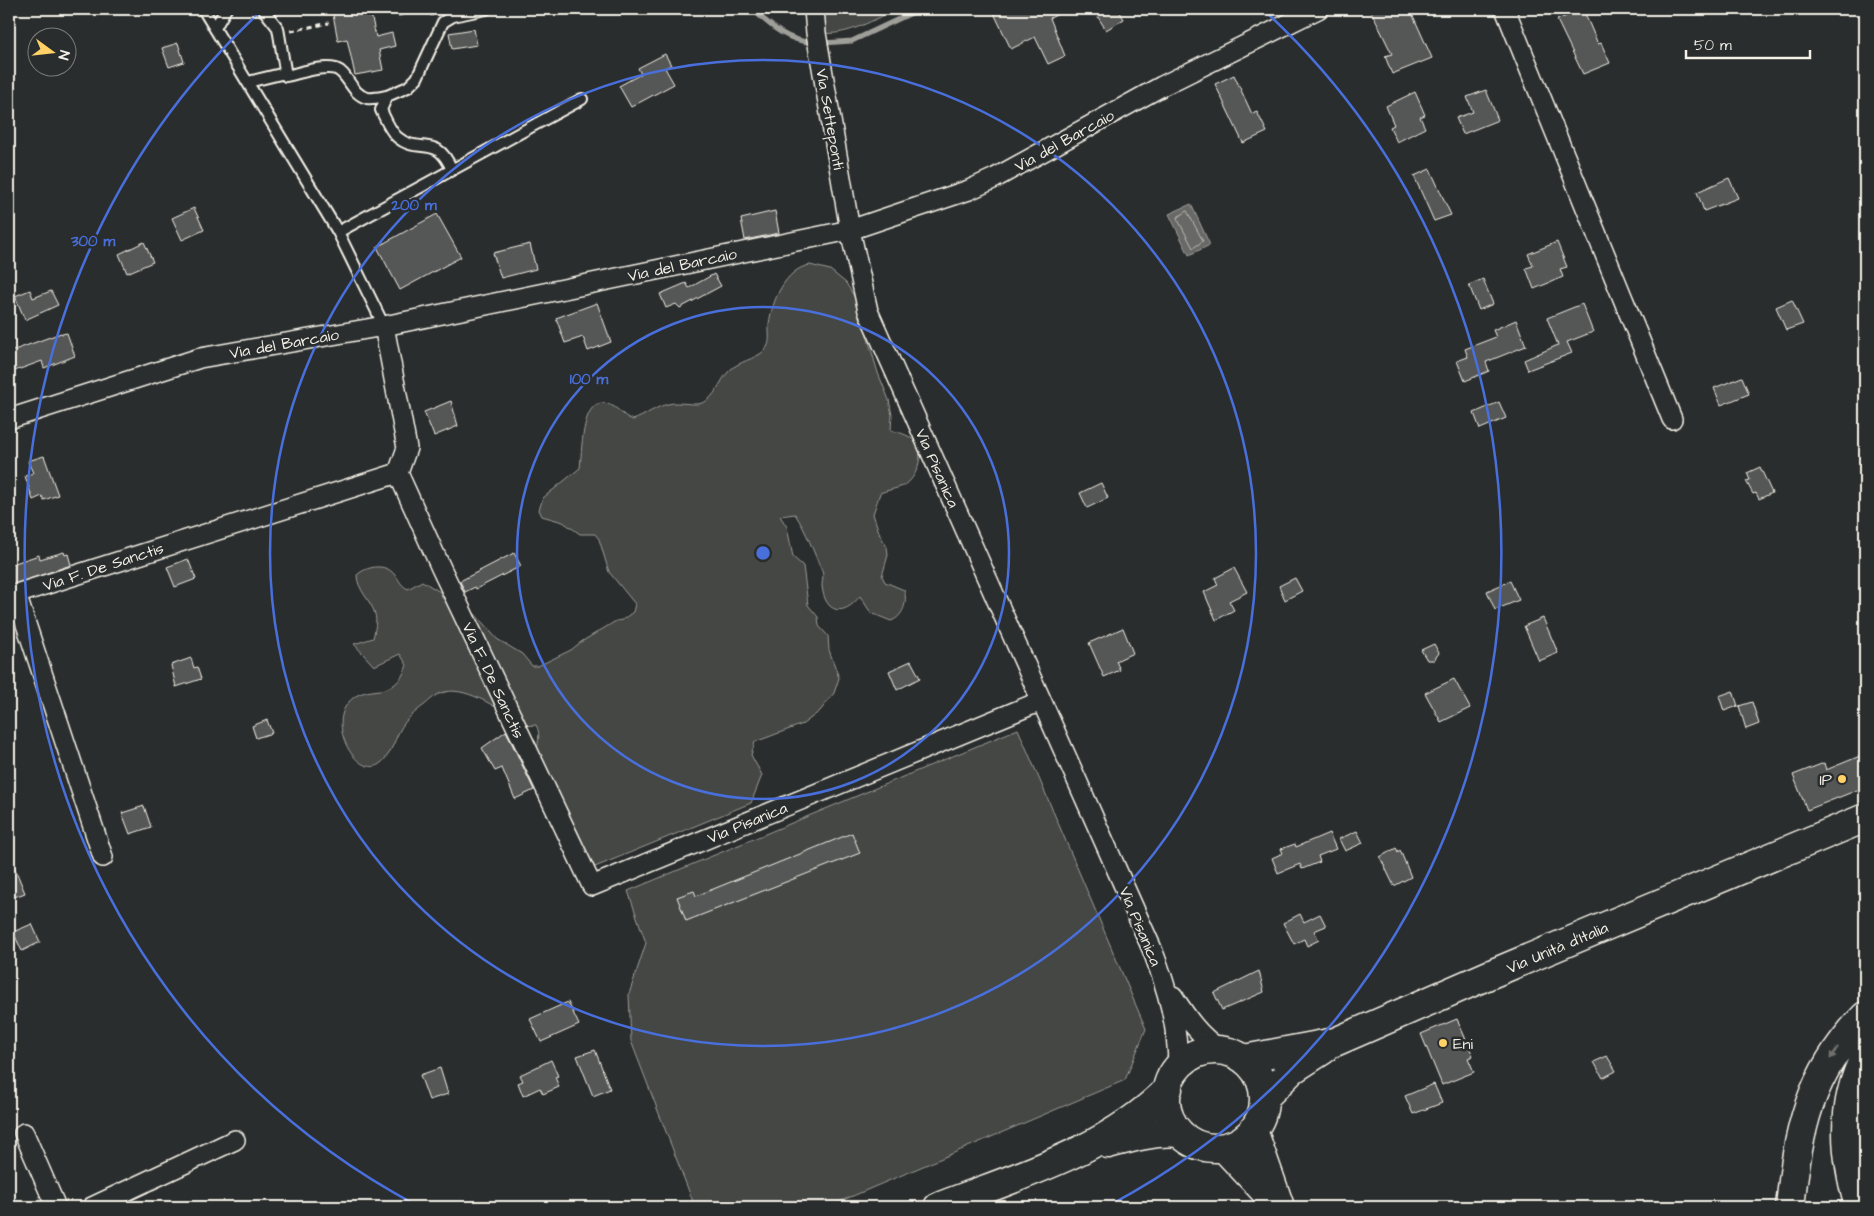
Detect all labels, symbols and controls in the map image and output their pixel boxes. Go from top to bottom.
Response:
north arrow [28,28,78,78]
scale bar [1686,28,1810,60]
text: 50 m [1694,35,1732,56]
text: N [53,48,74,62]
street label: Via Setteponti [810,67,850,172]
street label: Via del Barcaio [1011,104,1118,177]
text: 200 m [390,195,437,216]
text: 300 m [70,231,115,252]
street label: Via del Barcaio [626,243,739,287]
street label: Via del Barcaio [228,324,341,364]
text: 100 m [570,369,609,390]
street label: Via Pisanica [910,425,964,511]
street label: Via F. De Sanctis [40,537,166,597]
centre of rings [754,544,772,562]
street label: Via F. De Sanctis [457,619,530,742]
place label: IP [1819,769,1832,791]
marker: IP [1836,773,1848,785]
street label: Via Pisanica [704,797,791,849]
street label: Via Pisanica [1113,883,1167,970]
street label: Via Unità d'Italia [1503,917,1612,979]
place label: Eni [1453,1033,1473,1055]
marker: Eni [1437,1037,1449,1049]
one-way arrow [1830,1047,1839,1060]

